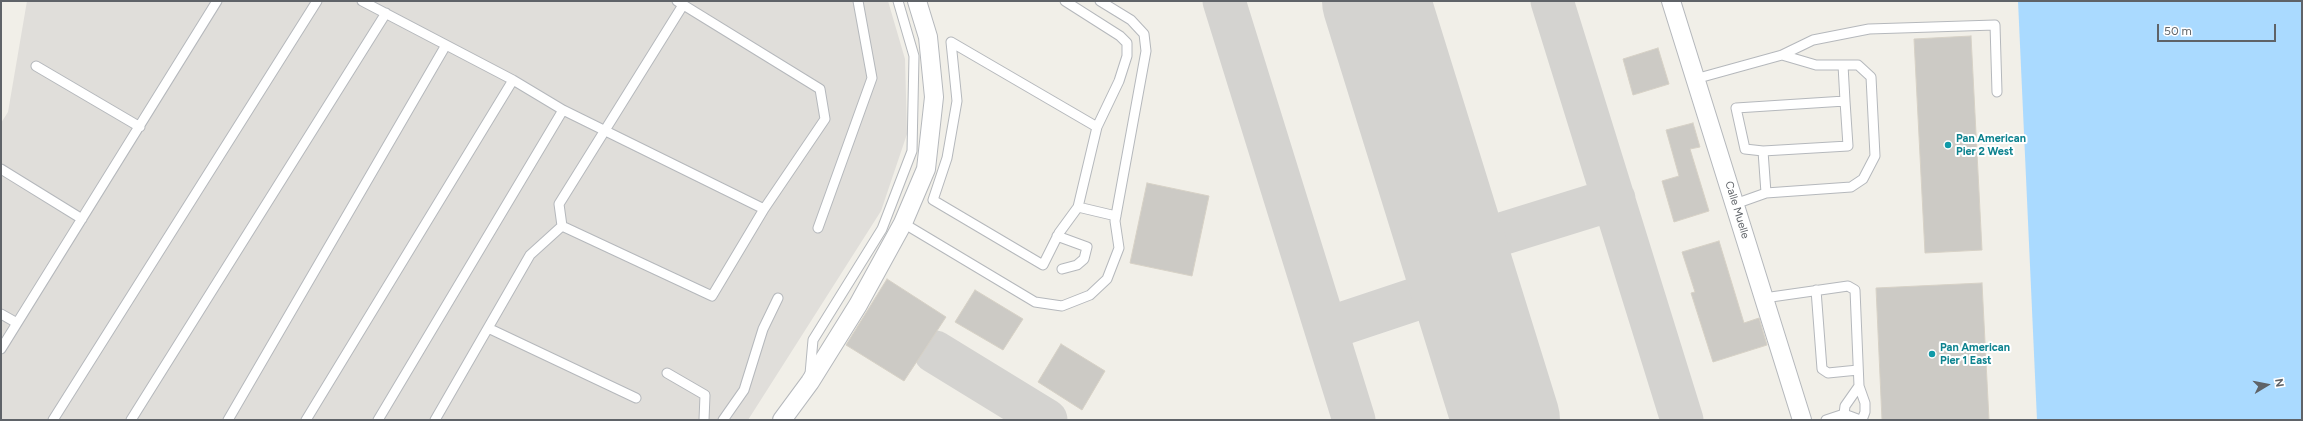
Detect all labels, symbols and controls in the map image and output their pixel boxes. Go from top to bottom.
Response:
scale bar [2159,16,2278,42]
text: 50 m [2164,24,2192,38]
place label: Pan American Pier 2 West [1956,132,2026,158]
marker: Pan American Pier 2 West [1943,140,1953,150]
street label: Calle Muelle [1722,180,1752,240]
place label: Pan American Pier 1 East [1940,341,2010,367]
marker: Pan American Pier 1 East [1927,349,1937,359]
north arrow [2247,365,2287,405]
text: N [2272,377,2286,388]

